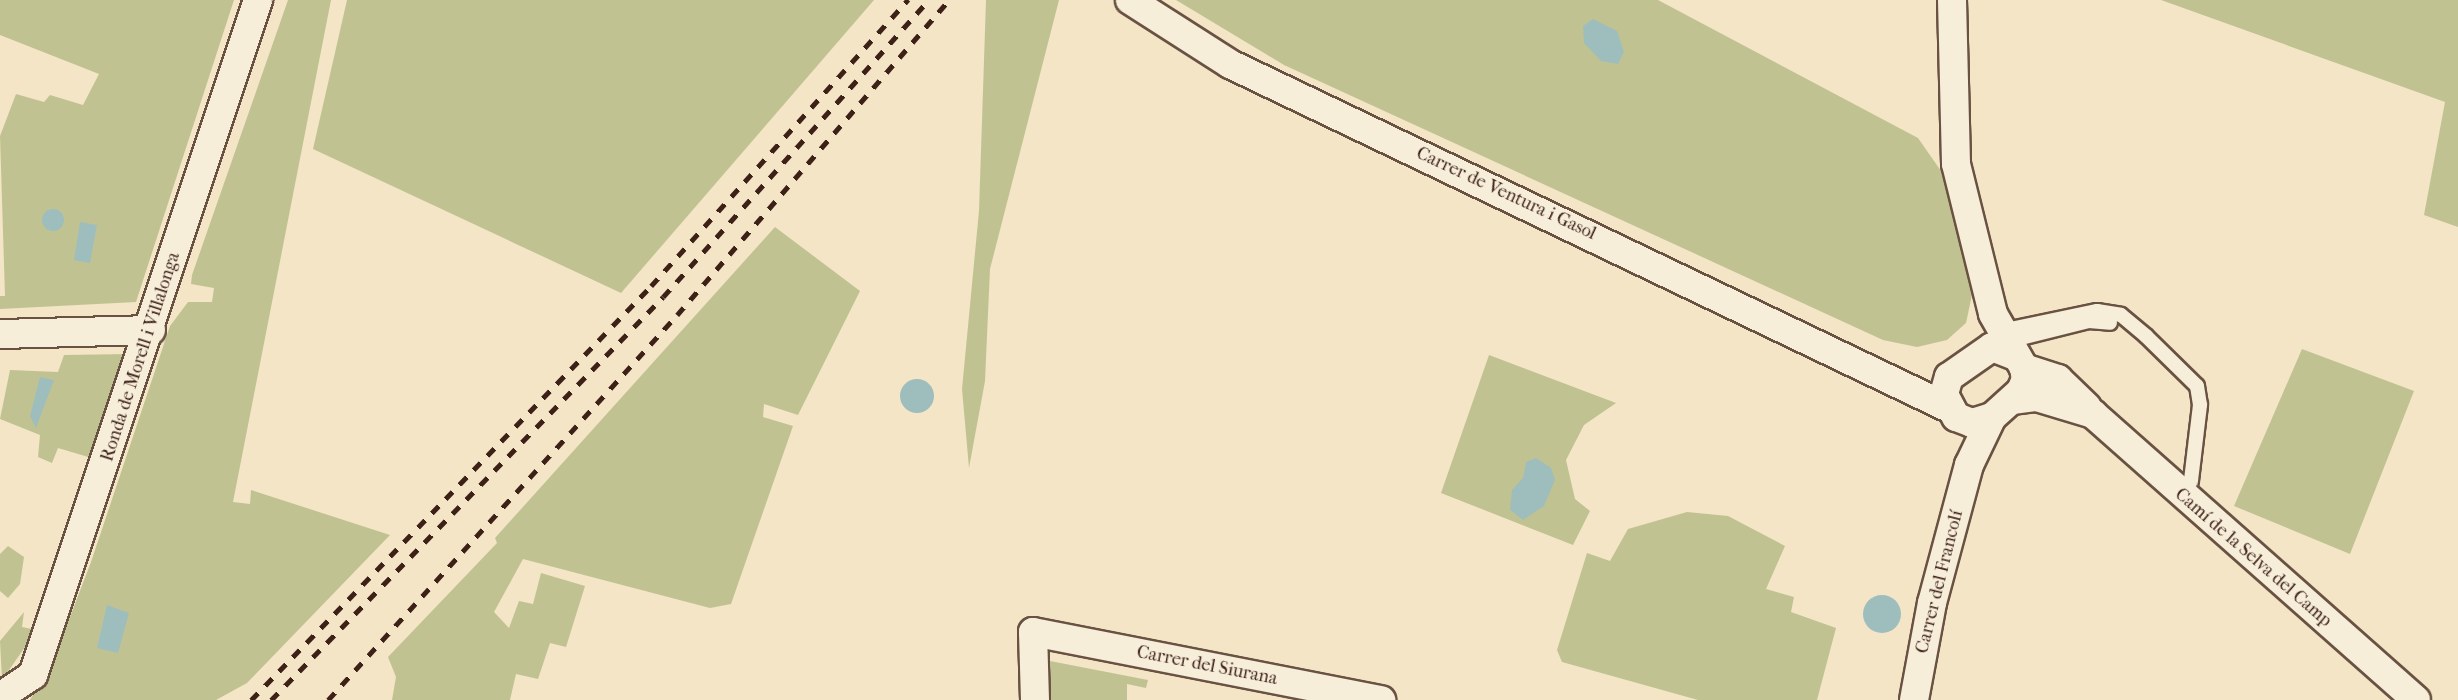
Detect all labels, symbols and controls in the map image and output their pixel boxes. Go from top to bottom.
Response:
street label: Carrer de Ventura i Gasol [1413,143,1599,245]
street label: Ronda de Morell i Villalonga [97,250,185,464]
street label: Camí de la Selva del Camp [2170,484,2336,632]
street label: Carrer del Francolí [1912,508,1968,656]
street label: Carrer del Siurana [1135,642,1279,690]

